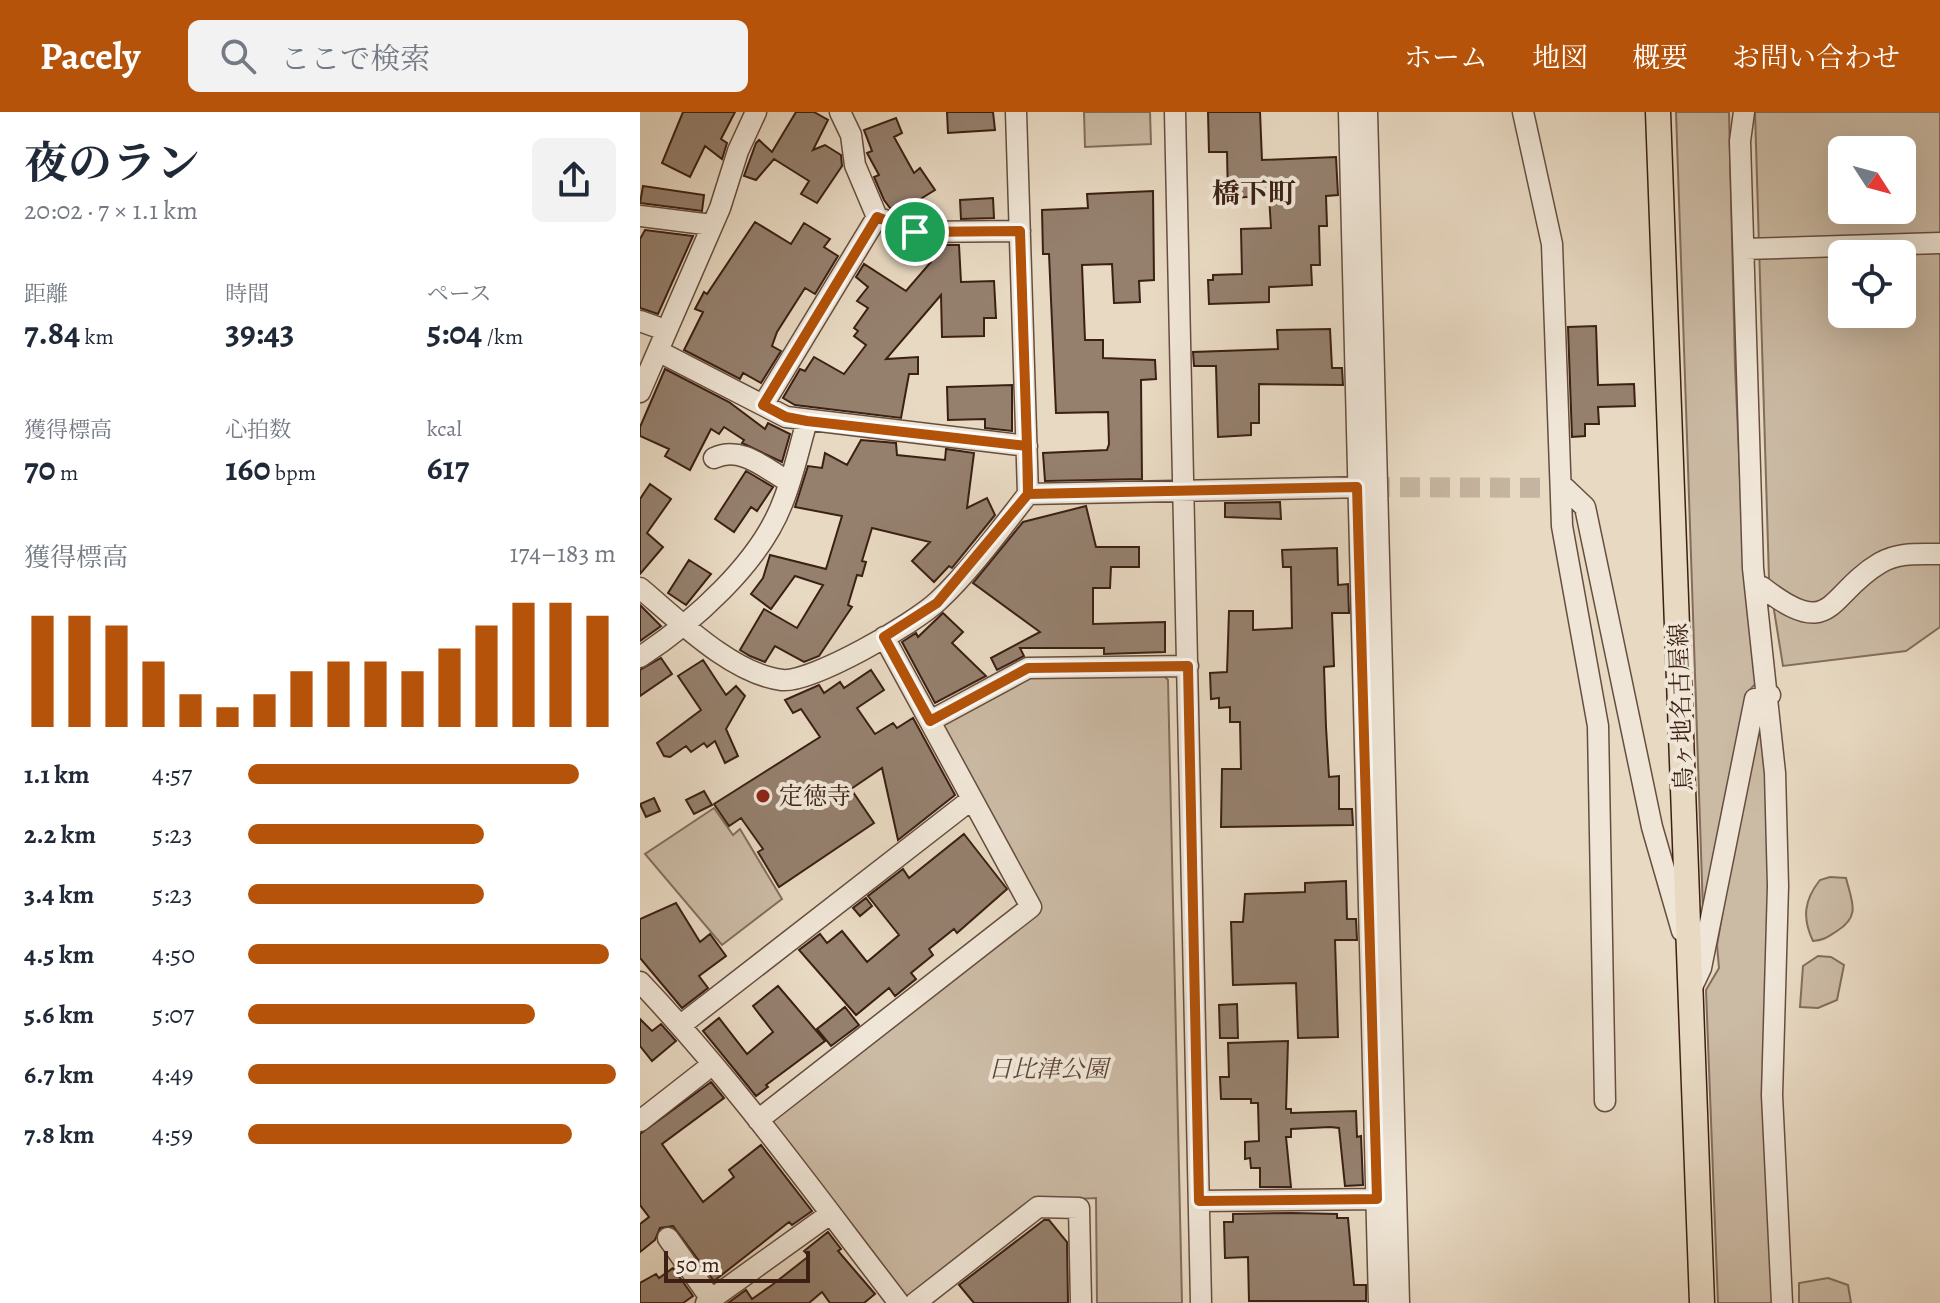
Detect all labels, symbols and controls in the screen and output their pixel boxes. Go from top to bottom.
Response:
search box [188,20,748,92]
text: Pacely [40,30,140,82]
icon: search [216,34,260,78]
text: ここで検索 [280,39,430,79]
text: ホーム [1404,39,1488,77]
text: 地図 [1532,39,1588,77]
text: 概要 [1632,39,1688,77]
text: お問い合わせ [1732,39,1900,77]
text: 夜のラン [24,133,200,193]
north arrow [1828,136,1916,224]
map controls [1828,136,1916,328]
button: share [532,138,616,222]
district label: 橋下町 [1212,175,1296,213]
text: 20:02 · 7 × 1.1 km [24,193,198,228]
pin [881,198,949,266]
icon: arrive [893,210,937,254]
button: locate [1828,240,1916,328]
text: 距離 [24,279,68,309]
text: 時間 [225,279,269,309]
text: ペース [427,279,492,309]
text: 7.84 [24,309,80,356]
text: 39:43 [225,309,294,356]
text: 5:04 [427,309,482,356]
text: km [80,322,114,352]
text: /km [482,322,523,352]
text: kcal [427,414,462,444]
text: 獲得標高 [24,415,112,445]
text: 心拍数 [225,415,291,445]
text: 617 [427,444,469,491]
text: 70 [24,445,56,492]
text: 160 [225,445,270,492]
text: m [56,458,78,488]
text: bpm [270,458,316,488]
text: 174–183 m [510,536,616,571]
text: 獲得標高 [24,540,128,575]
street label: 鳥ヶ地名古屋線 [1662,622,1700,792]
text: 1.1 km [24,757,90,792]
text: 4:57 [152,757,192,792]
place label: 定徳寺 [779,780,851,812]
marker: 定徳寺 [754,787,772,805]
text: 2.2 km [24,817,96,852]
text: 5:23 [152,817,193,852]
text: 3.4 km [24,877,94,912]
text: 5:23 [152,877,193,912]
text: 4.5 km [24,937,94,972]
text: 4:50 [152,937,195,972]
text: 5.6 km [24,997,94,1032]
text: 5:07 [152,997,194,1032]
park label: 日比津公園 [988,1053,1112,1085]
text: 6.7 km [24,1057,94,1092]
text: 4:49 [152,1057,194,1092]
text: 7.8 km [24,1117,95,1152]
text: 4:59 [152,1117,193,1152]
scale bar [664,1247,810,1283]
text: 50 m [676,1250,720,1280]

